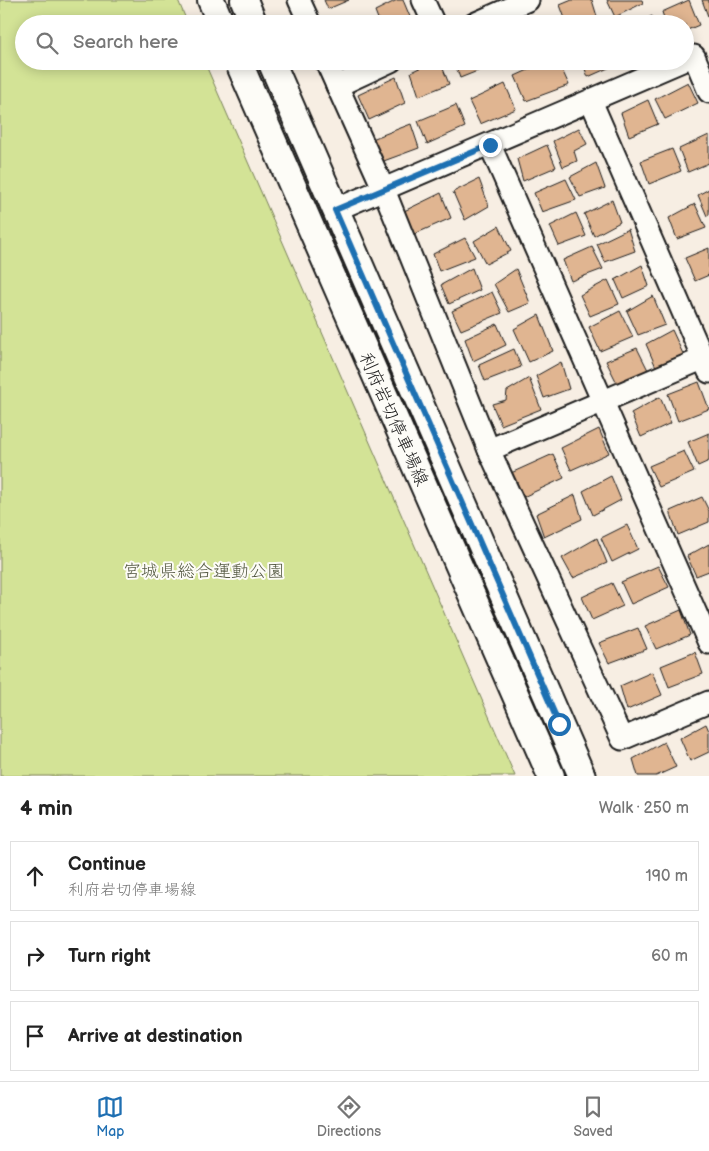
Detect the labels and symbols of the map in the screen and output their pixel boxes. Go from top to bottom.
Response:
route end [479,134,502,157]
street label: 利府岩切停車場線 [355,349,432,489]
park label: 宮城県総合運動公園 [123,561,285,582]
route start [548,713,571,736]

